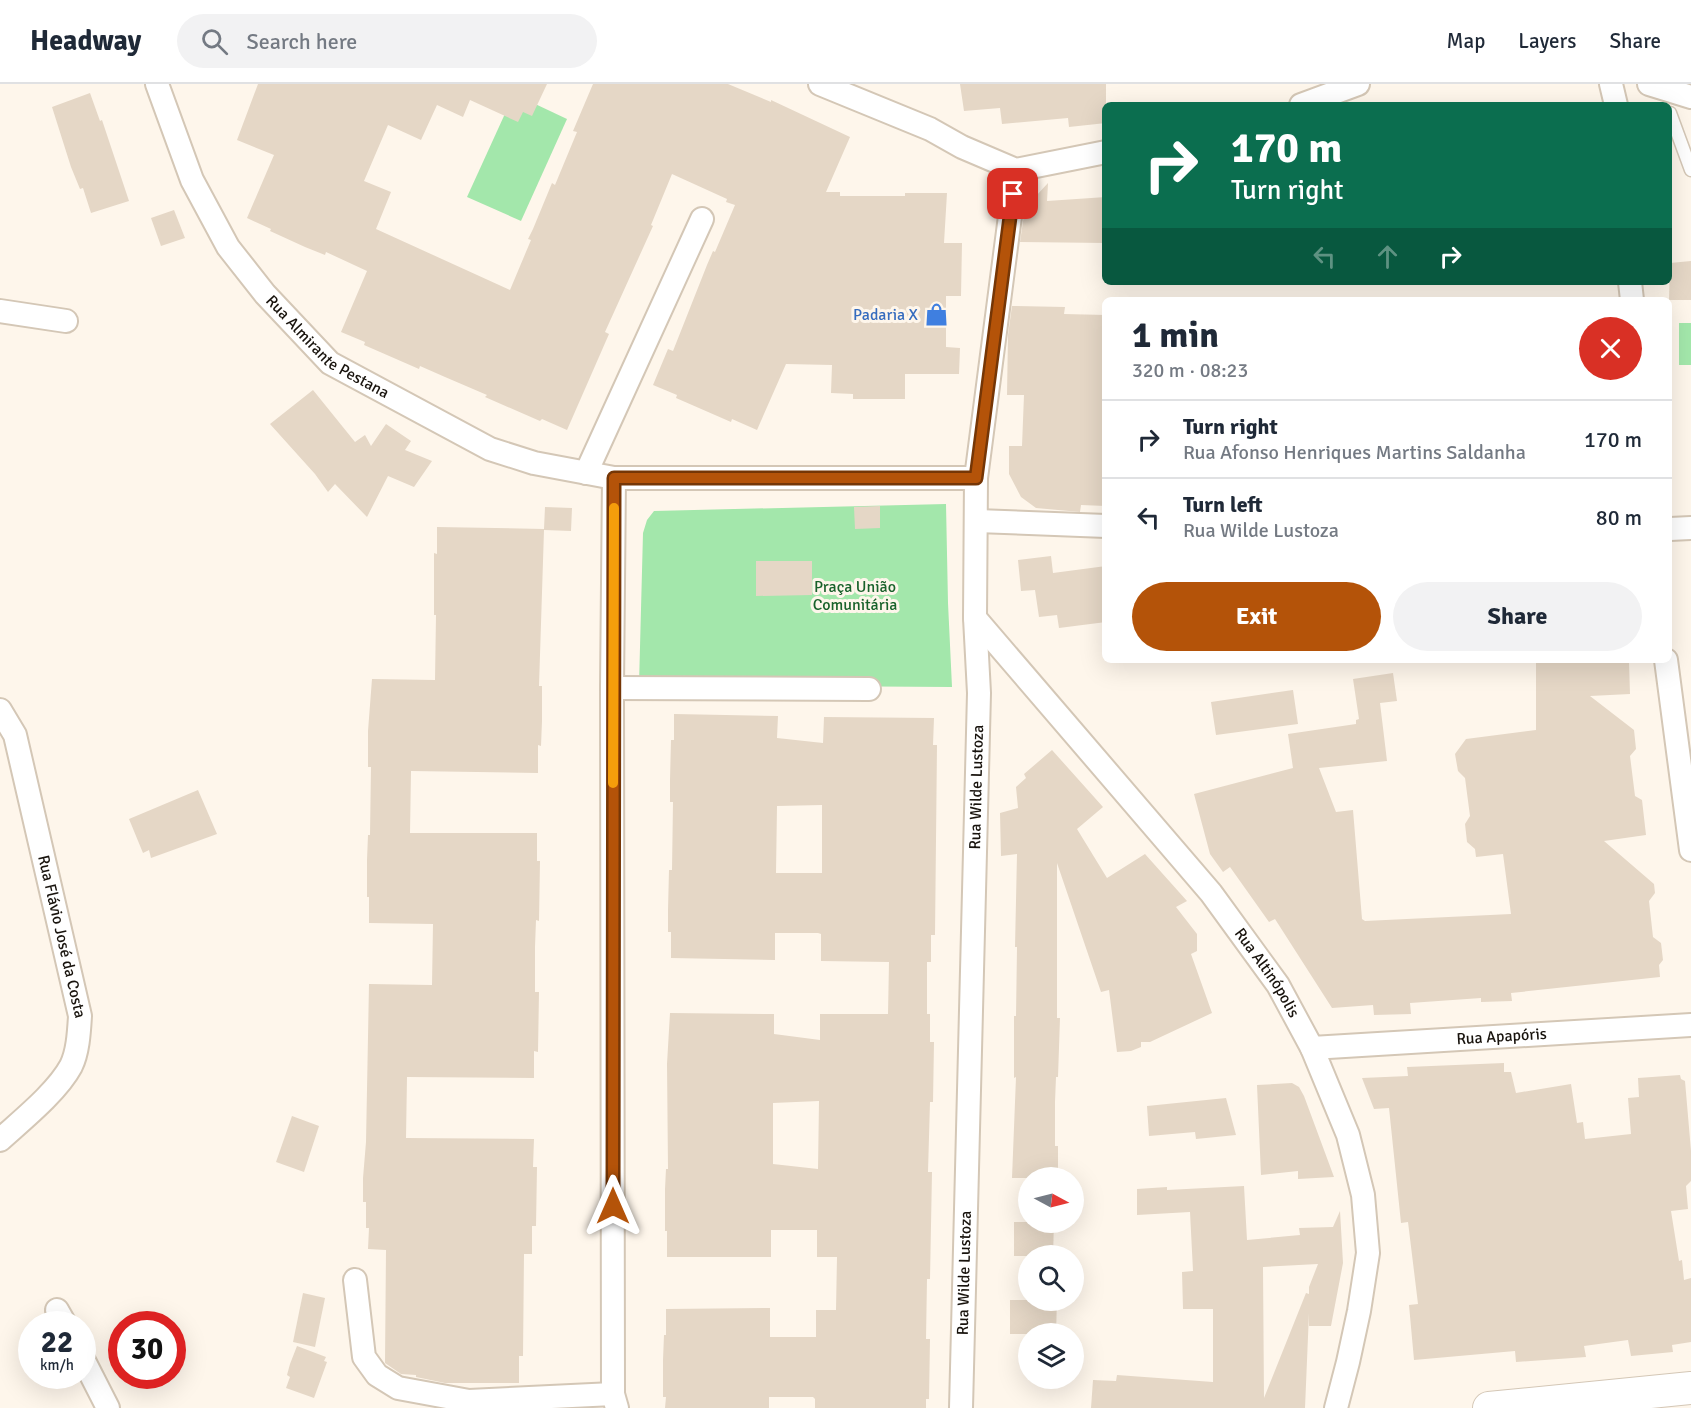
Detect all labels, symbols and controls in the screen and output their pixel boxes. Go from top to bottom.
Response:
search box [177,14,597,68]
text: Headway [30,24,141,58]
icon: search [198,25,231,58]
text: Search here [246,28,357,55]
text: Map [1447,28,1485,54]
text: Layers [1518,28,1576,54]
text: Share [1609,28,1661,54]
text: 170 m [1231,123,1342,174]
icon: right [1132,126,1210,204]
pin [987,168,1038,219]
text: Turn right [1231,174,1344,207]
icon: arrive [996,177,1029,210]
icon: left [1308,240,1341,273]
icon: ahead [1371,240,1404,273]
icon: right [1434,240,1467,273]
street label: Rua Almirante Pestana [261,291,393,403]
shop icon: Padaria X [923,302,949,328]
place label: Padaria X [853,305,919,325]
text: 1 min [1132,313,1219,358]
button: close [1579,317,1642,380]
text: 320 m · 08:23 [1132,358,1248,383]
text: Turn right [1183,413,1278,440]
icon: right [1132,423,1165,456]
text: 170 m [1584,426,1642,453]
text: Rua Afonso Henriques Martins Saldanha [1183,440,1526,465]
text: Turn left [1183,491,1263,518]
icon: left [1132,501,1165,534]
text: 80 m [1596,504,1642,531]
text: Rua Wilde Lustoza [1183,518,1339,543]
park label: Praça União Comunitária [813,577,897,615]
button: Exit [1132,582,1381,651]
button: Share [1393,582,1642,651]
street label: Rua Wilde Lustoza [965,725,988,850]
street label: Rua Flávio José da Costa [33,853,90,1020]
street label: Rua Altinópolis [1230,924,1304,1021]
street label: Rua Apapóris [1456,1024,1547,1049]
north arrow [1018,1167,1084,1233]
map controls [1018,1167,1084,1389]
position arrow [581,1174,645,1238]
street label: Rua Wilde Lustoza [953,1210,976,1336]
button: search [1018,1245,1084,1311]
speed limit sign: 30 [108,1311,186,1389]
button: layers [1018,1323,1084,1389]
text: 22 [41,1324,73,1361]
text: km/h [40,1356,74,1374]

